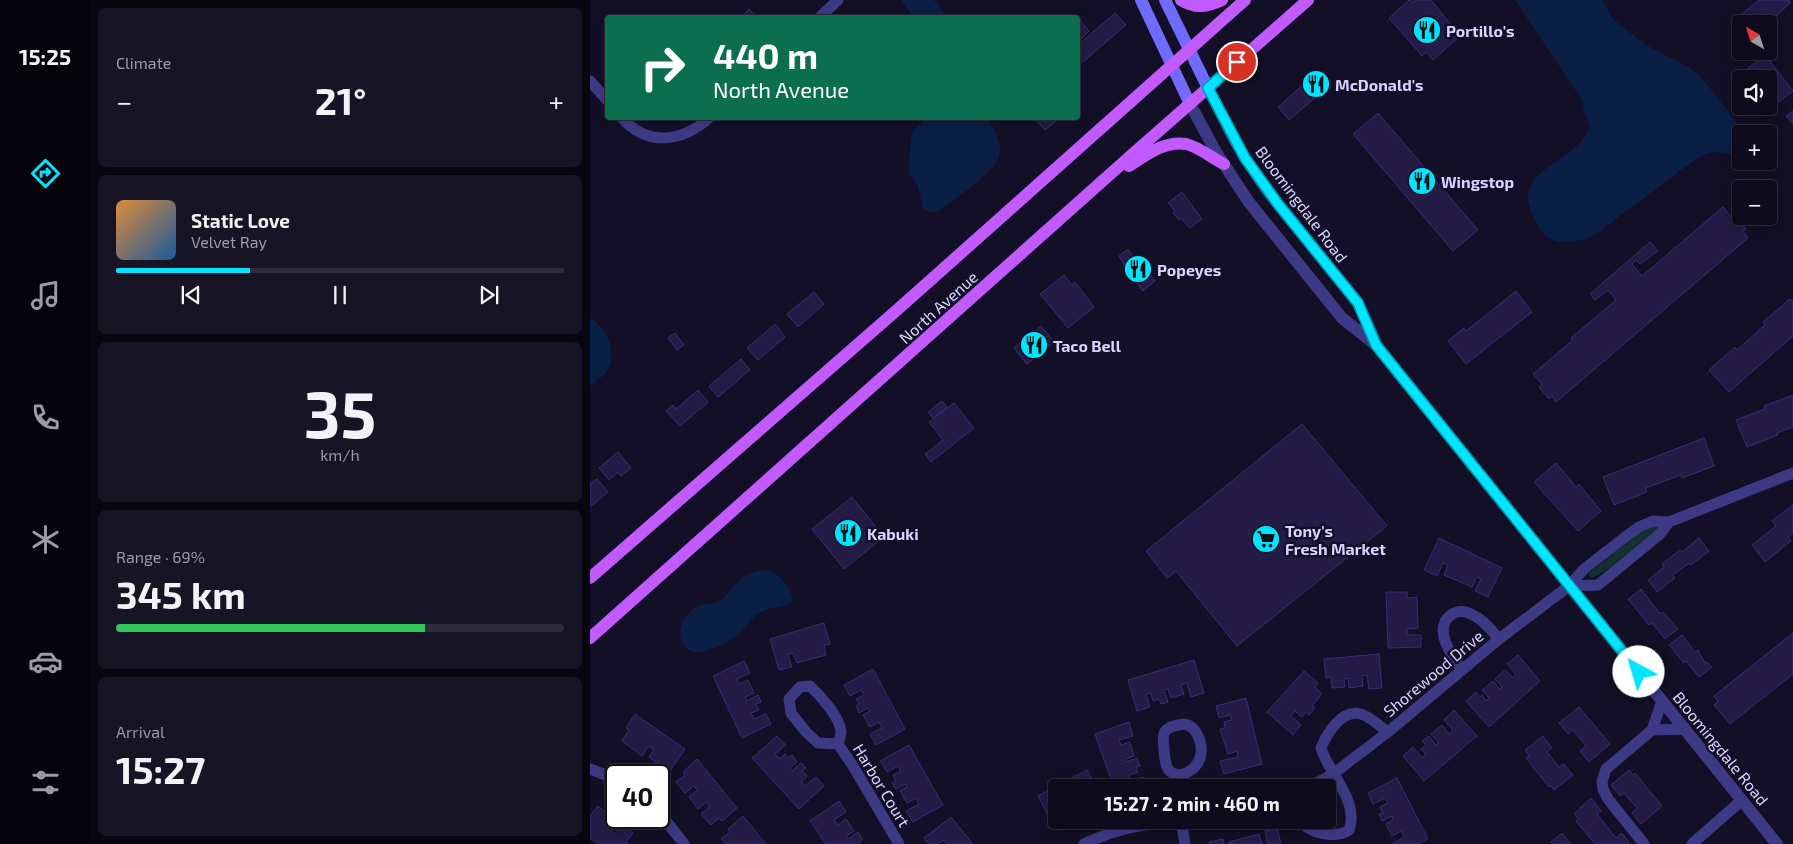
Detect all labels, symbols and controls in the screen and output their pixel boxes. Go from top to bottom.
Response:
restaurant icon: Portillo's [1412,15,1442,45]
north arrow [1732,15,1778,60]
map controls [1732,15,1777,225]
place label: Portillo's [1446,21,1515,40]
text: 440 m [713,34,818,76]
icon: right [630,35,695,100]
pin [1216,41,1258,83]
text: 15:25 [19,43,71,69]
icon: arrive [1223,48,1251,76]
text: Climate [116,53,171,72]
restaurant icon: McDonald's [1301,69,1331,99]
button: sound [1732,70,1777,115]
place label: McDonald's [1335,75,1424,94]
text: North Avenue [713,76,849,102]
text: 21° [315,77,366,123]
text: − [116,84,132,118]
text: + [549,84,564,118]
button: + [1732,125,1777,170]
street label: Bloomingdale Road [1252,142,1352,266]
icon: directions [28,156,63,191]
restaurant icon: Wingstop [1407,166,1437,196]
place label: Wingstop [1441,172,1514,191]
button: − [1732,180,1777,225]
text: Static Love [191,209,290,232]
text: Velvet Ray [191,232,267,251]
restaurant icon: Popeyes [1123,254,1153,284]
place label: Popeyes [1157,260,1221,280]
street label: North Avenue [895,267,981,347]
icon: music [28,278,63,313]
icon: previous [177,281,205,309]
icon: pause [326,281,354,309]
icon: next [475,281,503,309]
restaurant icon: Taco Bell [1019,330,1049,360]
place label: Taco Bell [1053,336,1122,355]
text: 35 [304,373,376,451]
icon: phone [28,400,63,435]
text: km/h [320,445,360,464]
restaurant icon: Kabuki [833,518,863,548]
place label: Tony's Fresh Market [1285,521,1386,558]
icon: climate [28,522,63,557]
place label: Kabuki [867,524,919,543]
supermarket icon: Tony's Fresh Market [1251,524,1281,554]
text: Range · 69% [116,547,205,566]
text: 345 km [116,571,246,617]
street label: Shorewood Drive [1379,626,1487,720]
icon: car [28,644,63,679]
position arrow [1612,645,1664,697]
street label: Bloomingdale Road [1669,687,1773,809]
text: Arrival [116,722,165,741]
street label: Harbor Court [850,740,914,830]
text: 15:27 [116,746,205,792]
speed limit sign: 40 [605,764,670,829]
icon: filters [28,765,63,800]
text: 15:27 · 2 min · 460 m [1104,792,1280,815]

